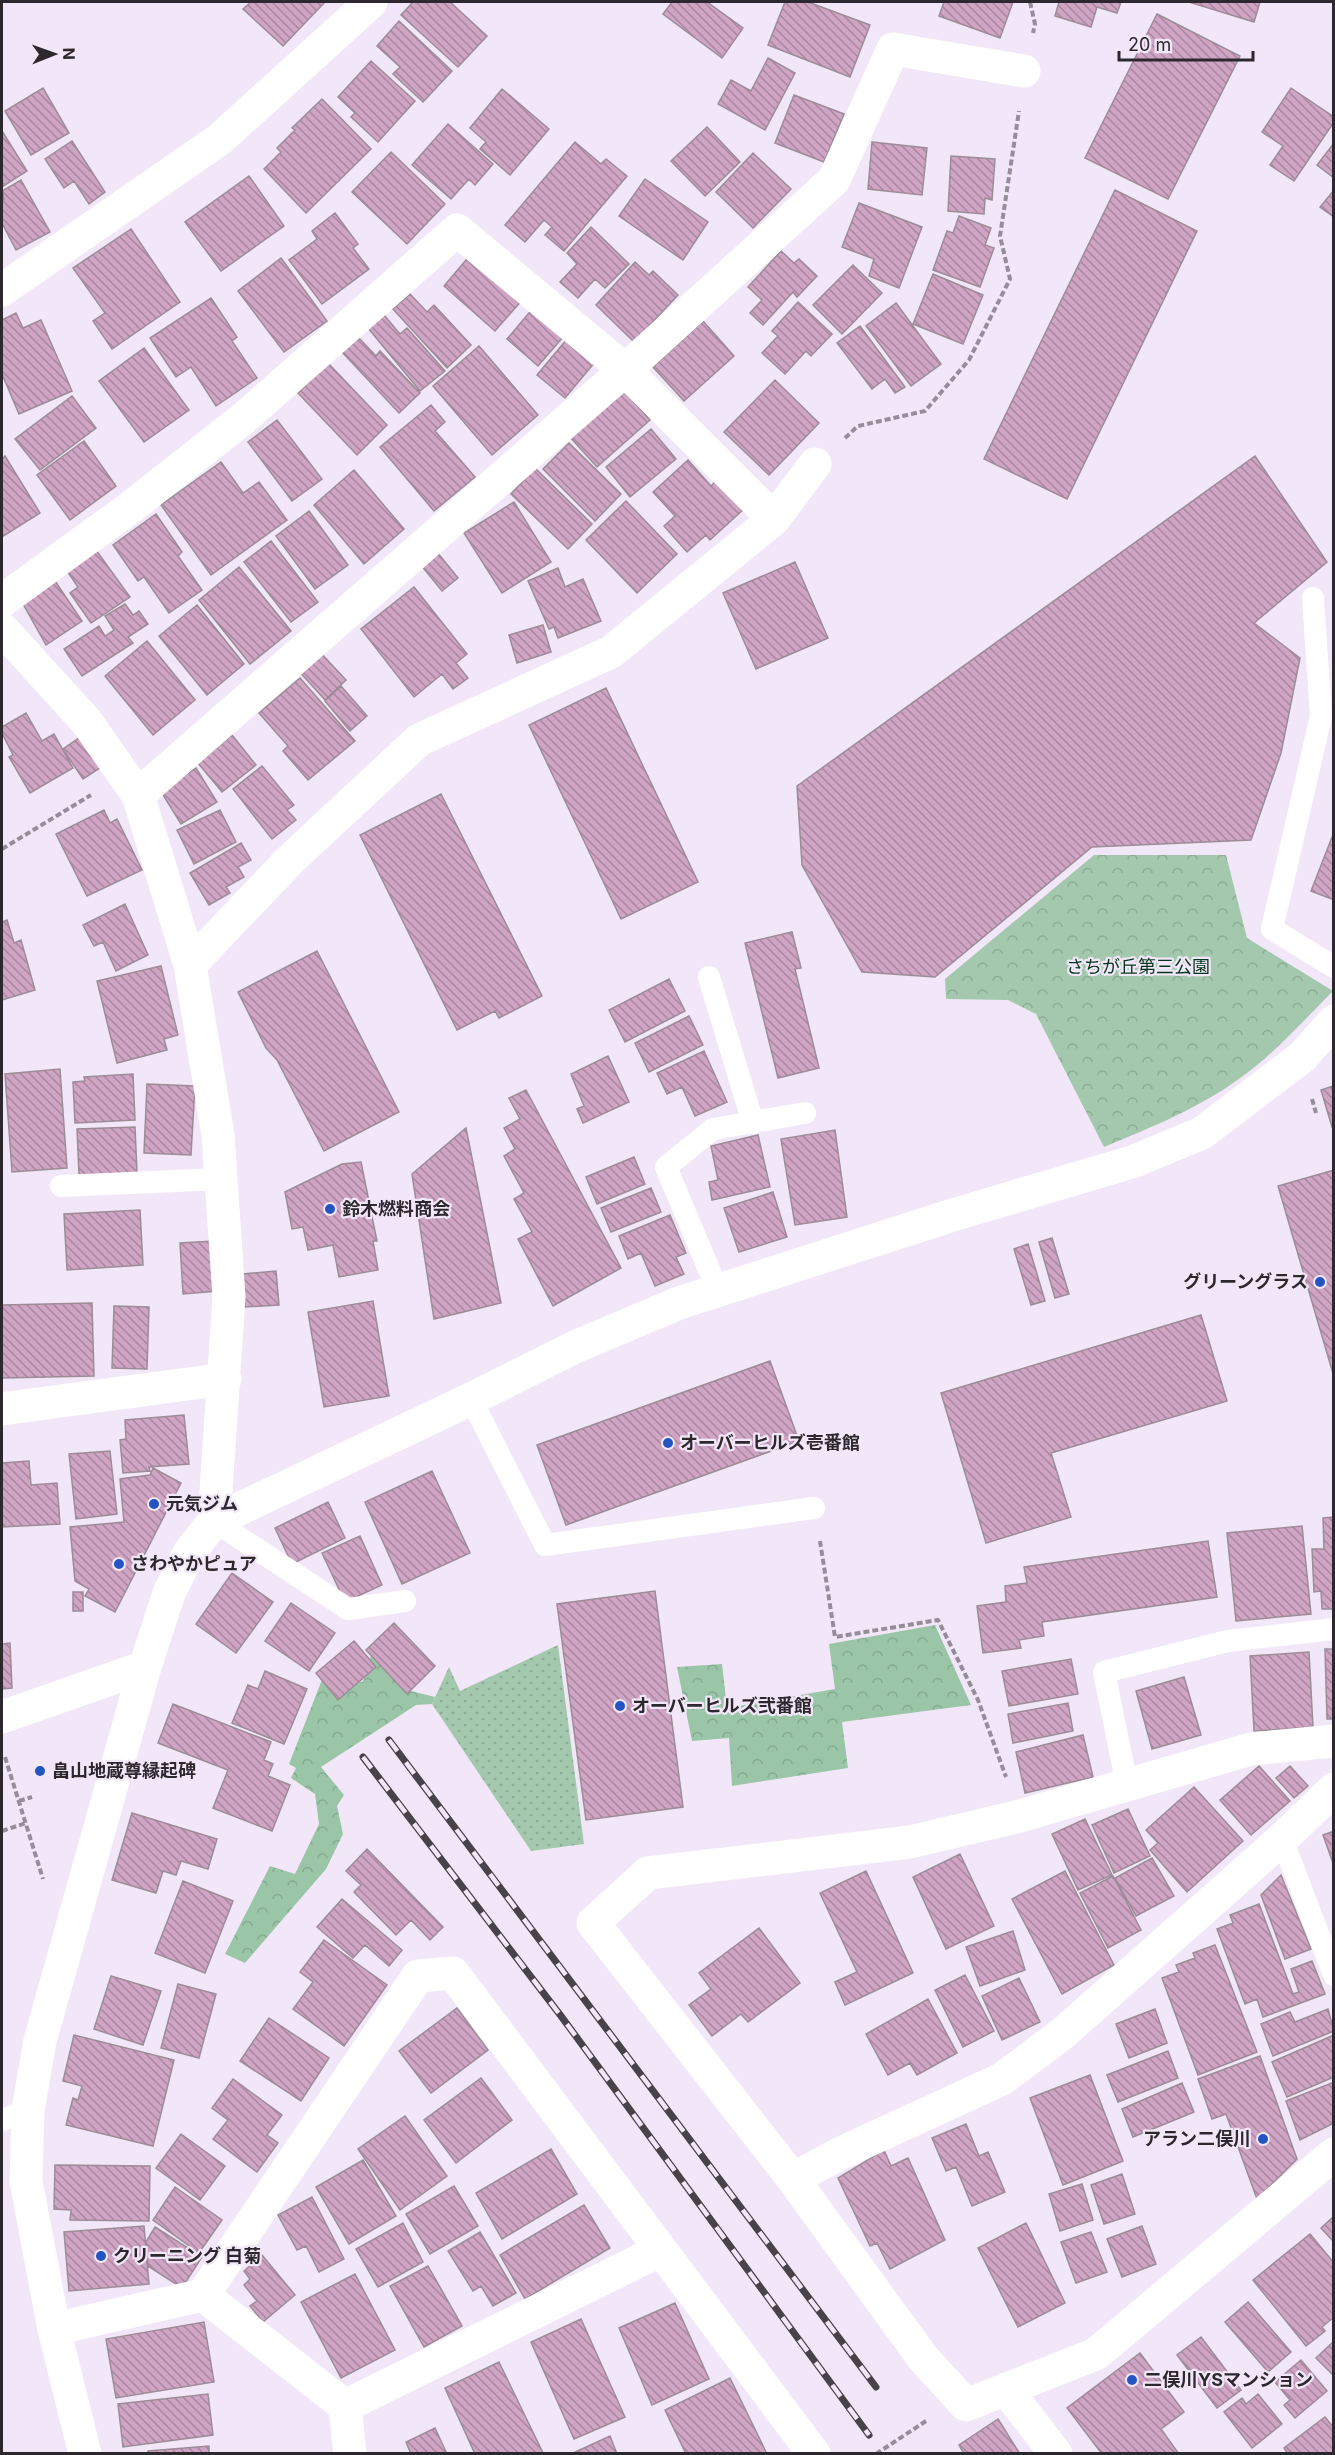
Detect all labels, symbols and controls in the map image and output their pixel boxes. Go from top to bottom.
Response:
north arrow [24,24,84,84]
scale bar [1119,24,1252,62]
text: 20 m [1128,34,1171,55]
text: N [59,47,79,60]
park label: さちが丘第三公園 [1066,956,1210,977]
place label: 鈴木燃料商会 [342,1198,450,1219]
marker: 鈴木燃料商会 [323,1202,337,1216]
place label: グリーングラス [1183,1271,1308,1292]
marker: グリーングラス [1313,1275,1327,1289]
place label: オーバーヒルズ壱番館 [680,1432,860,1453]
marker: オーバーヒルズ壱番館 [661,1436,675,1450]
place label: 元気ジム [166,1493,238,1514]
marker: 元気ジム [147,1497,161,1511]
place label: さわやかピュア [131,1553,257,1574]
marker: さわやかピュア [112,1557,126,1571]
place label: オーバーヒルズ弐番館 [632,1695,812,1716]
marker: オーバーヒルズ弐番館 [613,1699,627,1713]
place label: 畠山地蔵尊縁起碑 [52,1760,196,1781]
marker: 畠山地蔵尊縁起碑 [33,1764,47,1778]
place label: アラン二俣川 [1143,2128,1251,2149]
marker: アラン二俣川 [1256,2132,1270,2146]
place label: クリーニング 白菊 [113,2245,261,2266]
marker: クリーニング 白菊 [94,2249,108,2263]
place label: 二俣川YSマンション [1144,2369,1313,2390]
marker: 二俣川YSマンション [1125,2373,1139,2387]

